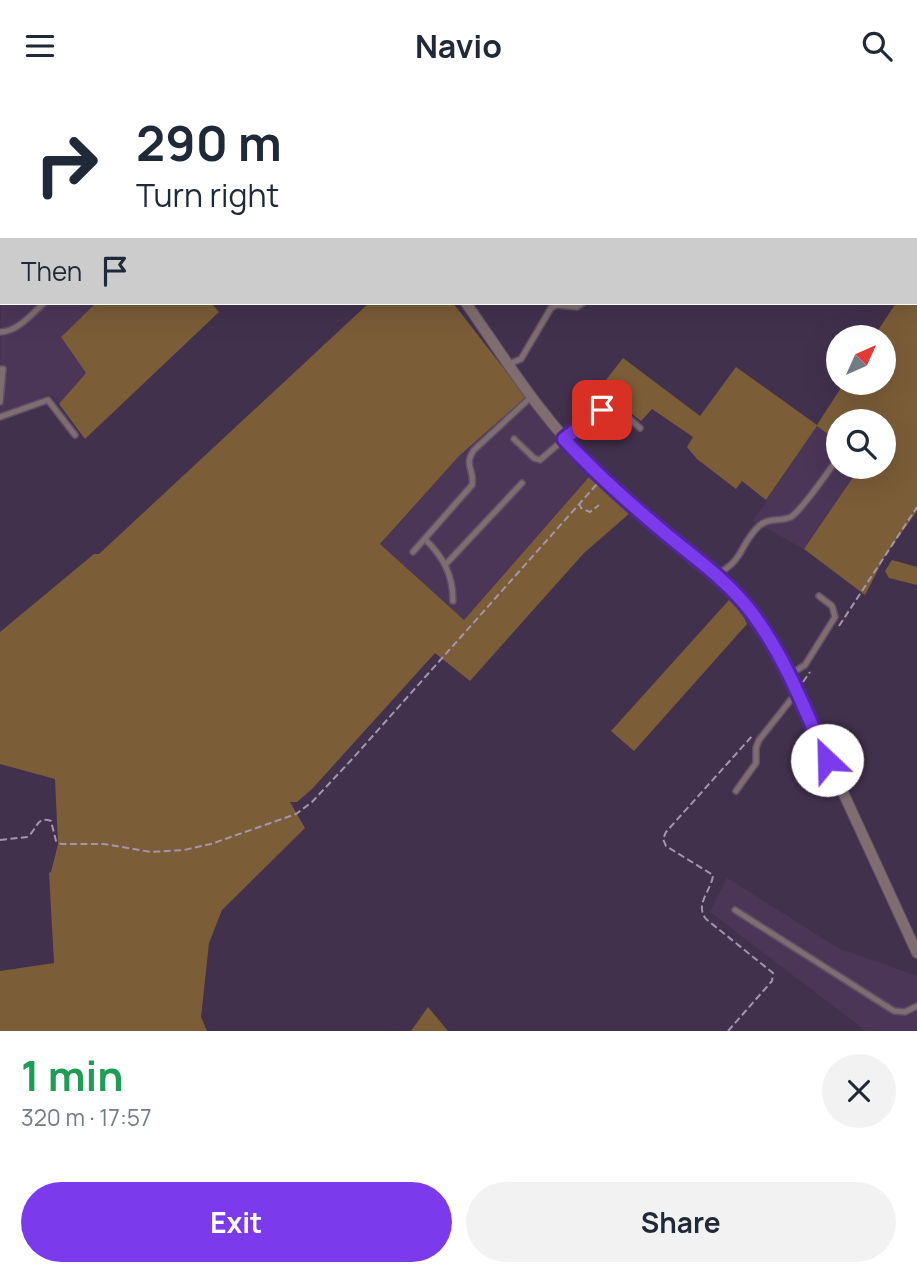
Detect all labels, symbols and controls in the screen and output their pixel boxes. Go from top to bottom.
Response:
text: Navio [415,24,502,68]
icon: menu [21,27,59,65]
icon: search [858,27,896,65]
text: 290 m [136,109,282,176]
icon: right [21,119,112,210]
text: Turn right [136,173,279,217]
icon: arrive [96,252,134,290]
text: Then [21,253,82,289]
north arrow [826,325,896,395]
map controls [826,325,896,479]
pin [572,380,632,440]
icon: arrive [583,391,621,429]
button: search [826,409,896,479]
position arrow [790,723,864,797]
text: 1 min [21,1046,124,1104]
button: close [822,1054,896,1128]
text: 320 m · 17:57 [21,1101,152,1133]
button: Exit [21,1182,452,1262]
button: Share [466,1182,896,1262]

